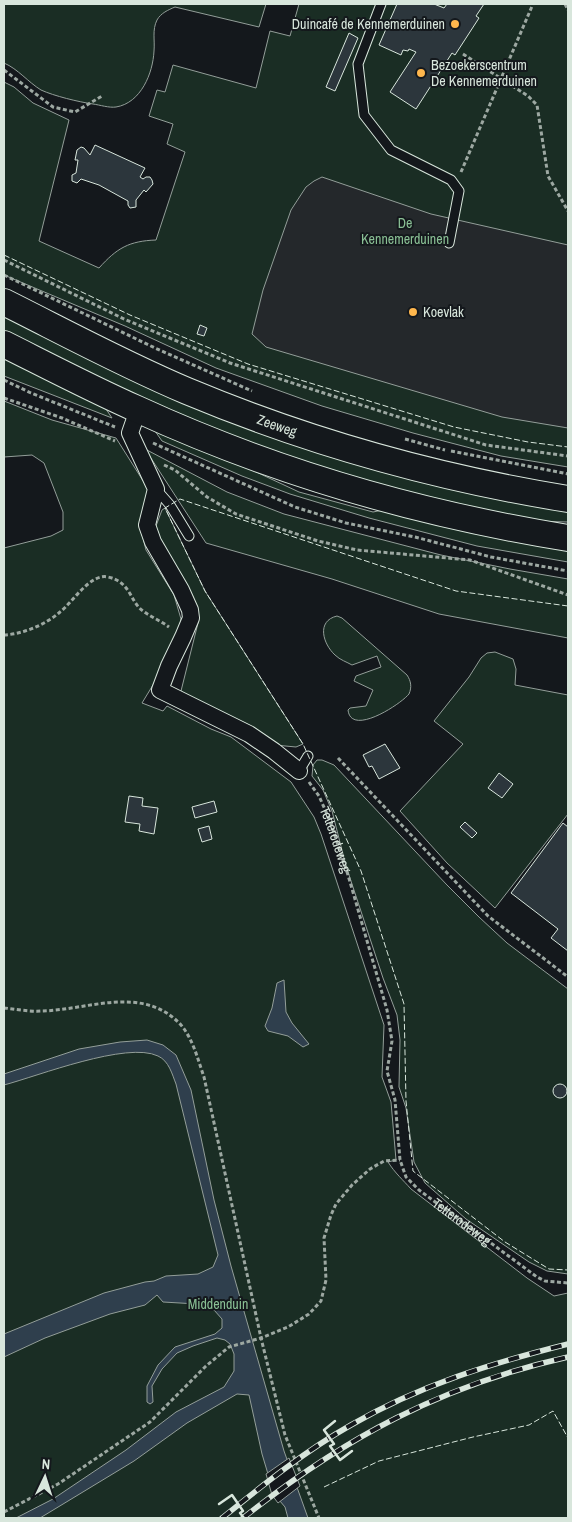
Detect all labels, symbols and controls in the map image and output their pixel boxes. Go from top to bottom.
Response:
place label: Duincafé de Kennemerduinen [292,15,445,33]
marker: Duincafé de Kennemerduinen [449,18,461,30]
place label: Bezoekerscentrum De Kennemerduinen [431,56,537,90]
marker: Bezoekerscentrum De Kennemerduinen [415,67,427,79]
park label: De Kennemerduinen [361,214,449,248]
place label: Koevlak [423,303,464,321]
marker: Koevlak [407,306,419,318]
street label: Zeeweg [255,410,300,441]
street label: Tetterodeweg [316,804,356,876]
street label: Tetterodeweg [429,1194,496,1250]
park label: Middenduin [188,1295,248,1313]
north arrow [20,1452,70,1502]
text: N [41,1455,51,1473]

